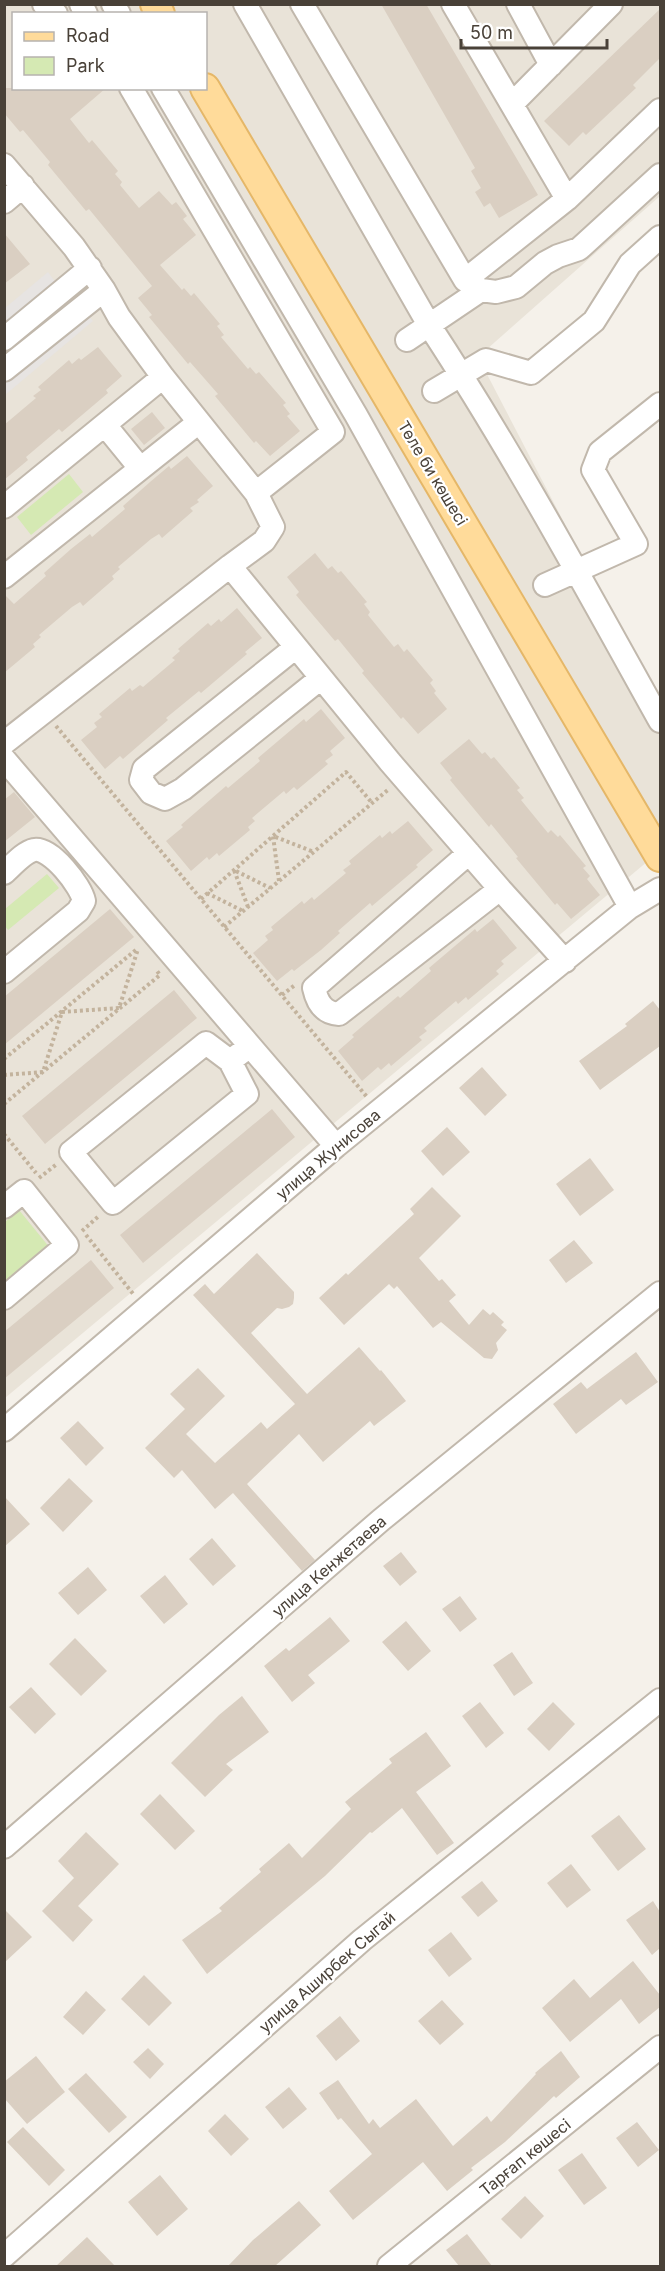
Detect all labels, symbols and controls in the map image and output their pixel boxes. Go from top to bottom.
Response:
legend [12,12,207,90]
scale bar [461,12,606,50]
text: 50 m [470,22,513,43]
text: Road [66,25,109,46]
text: Park [66,55,105,76]
street label: Төле би көшесі [394,417,472,529]
street label: улица Жунисова [272,1105,384,1203]
street label: улица Кенжетаева [268,1511,390,1621]
street label: улица Аширбек Сыгай [255,1907,399,2037]
street label: Тарғап көшесі [475,2114,575,2200]

